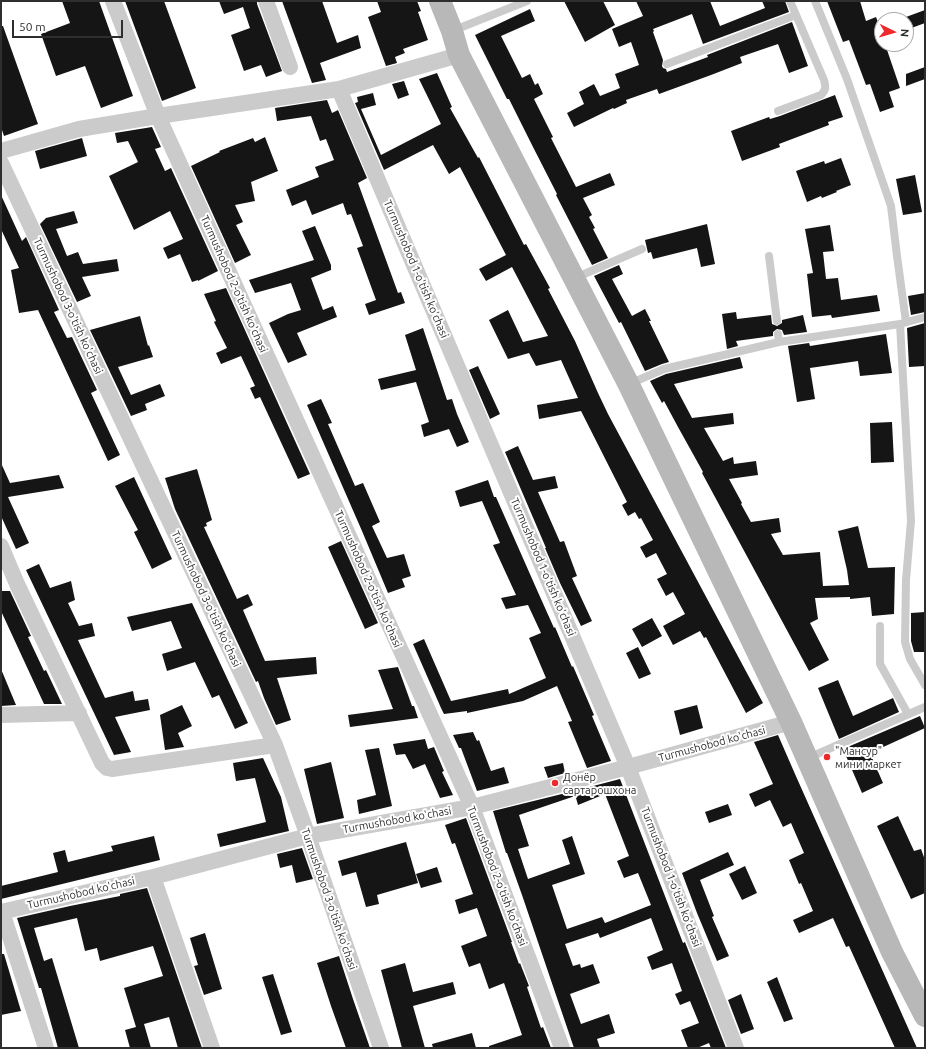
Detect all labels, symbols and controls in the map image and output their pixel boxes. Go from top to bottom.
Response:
scale bar [14,12,125,38]
north arrow [874,12,914,52]
text: 50 m [19,20,46,33]
text: N [899,28,911,38]
street label: Turmushobod 1-o'tish ko'chasi [381,198,451,340]
street label: Turmushobod 2-o'tish ko'chasi [198,213,270,355]
street label: Turmushobod 3-o'tish ko'chasi [31,236,105,376]
street label: Turmushobod 1-o'tish ko'chasi [508,496,578,638]
street label: Turmushobod 2-o'tish ko'chasi [332,508,404,650]
street label: Turmushobod 3-o'tish ko'chasi [169,529,243,669]
street label: Turmushobod ko'chasi [657,723,767,765]
place label: "Мансур" мини маркет [835,744,902,770]
marker: "Мансур" мини маркет [822,752,832,762]
place label: Донёр сартарошхона [563,770,636,796]
marker: Донёр сартарошхона [550,778,560,788]
street label: Turmushobod ko'chasi [342,804,452,836]
street label: Turmushobod 2-o'tish ko'chasi [464,804,530,948]
street label: Turmushobod 1-o'tish ko'chasi [638,805,704,949]
street label: Turmushobod 3-o'tish ko'chasi [299,826,359,972]
street label: Turmushobod ko'chasi [26,874,136,912]

